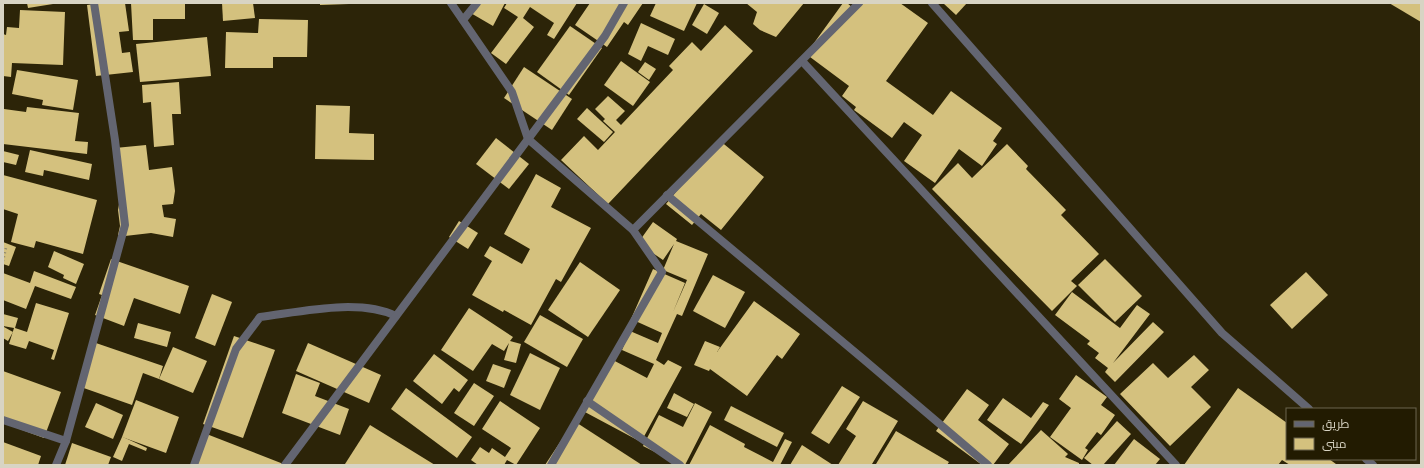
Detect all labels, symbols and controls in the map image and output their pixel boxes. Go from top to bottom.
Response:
legend [1286,408,1416,460]
text: طريق [1322,417,1350,431]
text: مبنى [1322,437,1347,451]

